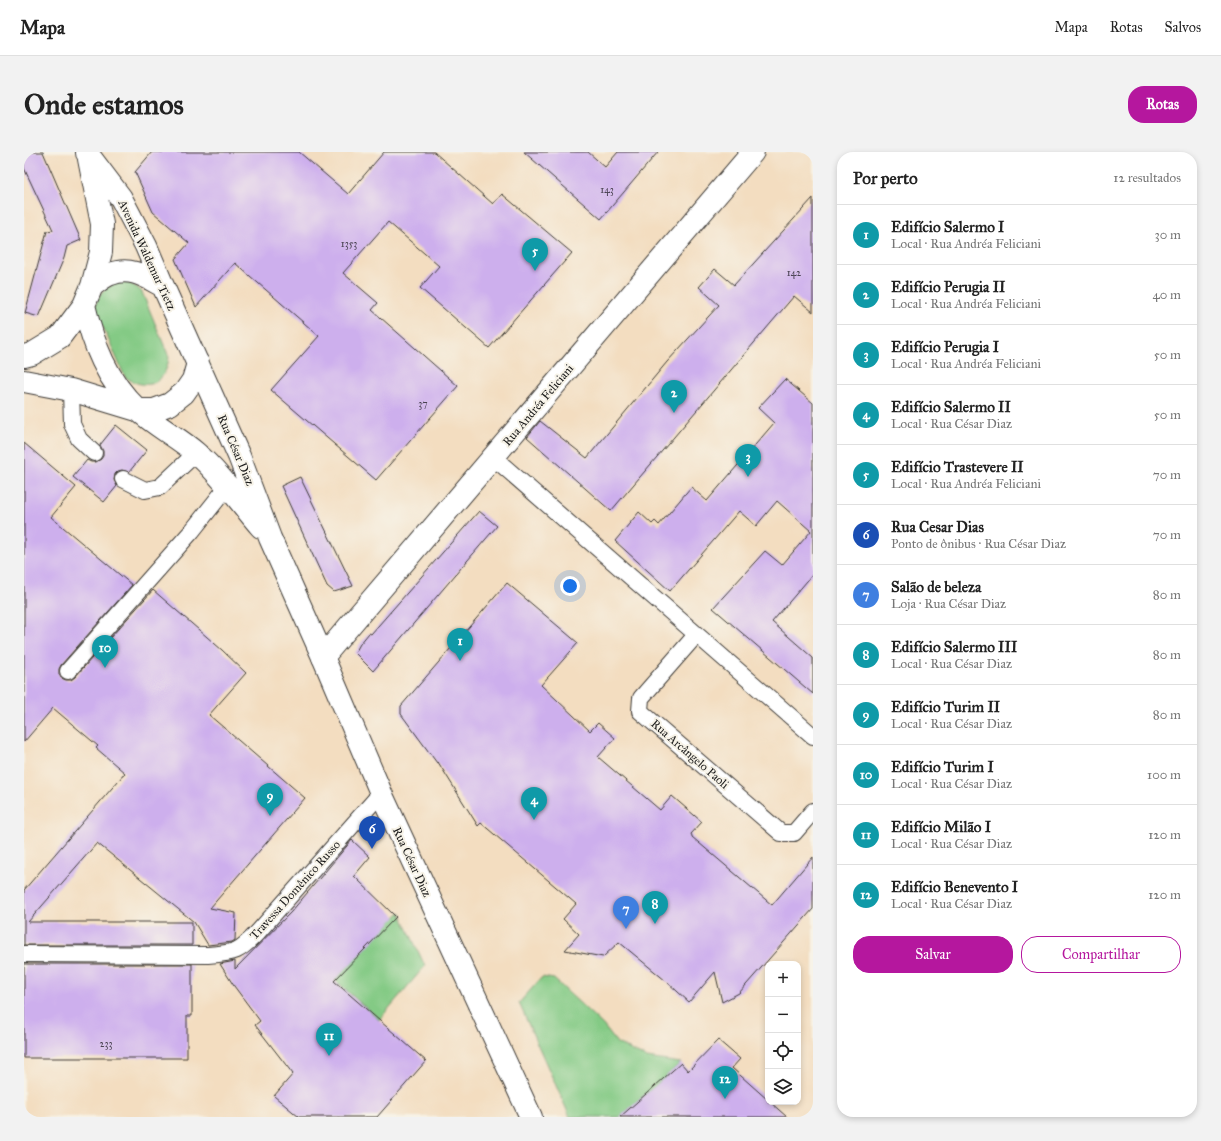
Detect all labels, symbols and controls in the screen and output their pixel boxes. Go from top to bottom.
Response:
text: Mapa [20,16,65,39]
text: Mapa [1054,19,1088,36]
text: Rotas [1110,19,1143,36]
text: Salvos [1165,19,1201,36]
button: Rotas [1128,86,1197,123]
text: Onde estamos [24,87,184,122]
text: Por perto [853,168,918,189]
text: 12 resultados [1113,170,1181,186]
house number: 143 [600,184,614,196]
street label: Avenida Waldemar Tietz [115,197,179,313]
text: Edifício Salermo I [891,218,1005,236]
text: 1 [863,227,869,243]
text: 30 m [1155,227,1181,243]
text: Local · Rua Andréa Feliciani [891,236,1041,252]
house number: 1353 [341,238,357,250]
pin: 5 [522,238,548,271]
house number: 142 [787,267,801,279]
text: Edifício Perugia II [891,278,1006,296]
text: 2 [863,287,869,303]
text: 40 m [1152,287,1181,303]
text: Local · Rua Andréa Feliciani [891,296,1041,312]
text: Edifício Perugia I [891,338,999,356]
text: 3 [863,347,869,363]
text: 50 m [1154,347,1181,363]
text: Local · Rua Andréa Feliciani [891,356,1041,372]
street label: Rua Andréa Feliciani [500,361,577,449]
pin: 2 [661,380,687,413]
house number: 37 [418,398,428,410]
text: Edifício Salermo II [891,398,1011,416]
text: 4 [862,407,870,423]
text: 50 m [1154,407,1181,423]
street label: Rua César Diaz [215,413,257,488]
text: Local · Rua César Diaz [891,416,1012,432]
pin: 3 [735,444,761,477]
text: Edifício Trastevere II [891,458,1024,476]
text: 5 [863,467,869,483]
text: 70 m [1153,467,1181,483]
text: Local · Rua Andréa Feliciani [891,476,1041,492]
text: Rua Cesar Dias [891,518,984,536]
text: 6 [863,527,869,543]
text: 70 m [1153,527,1181,543]
text: Ponto de ônibus · Rua César Diaz [891,536,1066,552]
your location [560,576,580,596]
text: Salão de beleza [891,578,981,596]
text: 7 [863,587,869,603]
text: 80 m [1153,587,1181,603]
text: Loja · Rua César Diaz [891,596,1006,612]
pin: 1 [447,628,473,661]
pin: 10 [92,635,118,668]
text: Edifício Salermo III [891,638,1017,656]
text: 8 [863,647,869,663]
text: 80 m [1153,647,1181,663]
text: Local · Rua César Diaz [891,656,1012,672]
text: Edifício Turim II [891,698,1000,716]
text: 9 [863,707,869,723]
text: 80 m [1153,707,1181,723]
street label: Rua Arcângelo Paoli [648,716,732,793]
text: Local · Rua César Diaz [891,716,1012,732]
text: Edifício Turim I [891,758,994,776]
text: 10 [860,767,872,783]
text: 100 m [1147,767,1181,783]
text: Local · Rua César Diaz [891,776,1012,792]
pin: 9 [257,783,283,816]
pin: 4 [521,787,547,820]
pin: 6 [359,816,385,849]
text: Edifício Milão I [891,818,991,836]
street label: Rua César Diaz [390,825,434,900]
text: 11 [861,827,871,843]
text: 120 m [1148,827,1181,843]
text: Local · Rua César Diaz [891,836,1012,852]
street label: Travessa Domênico Russo [247,838,343,942]
text: Edifício Benevento I [891,878,1018,896]
text: 12 [860,887,872,903]
text: 120 m [1148,887,1181,903]
pin: 8 [642,891,668,924]
pin: 7 [613,896,639,929]
text: Local · Rua César Diaz [891,896,1012,912]
button: Salvar [853,936,1013,973]
button: Compartilhar [1021,936,1181,973]
map controls [765,961,801,1105]
button: + [765,961,801,997]
button: − [765,997,801,1033]
pin: 11 [316,1023,342,1056]
button: locate [765,1033,801,1069]
house number: 233 [100,1038,112,1050]
pin: 12 [712,1066,738,1099]
button: layers [765,1069,801,1105]

